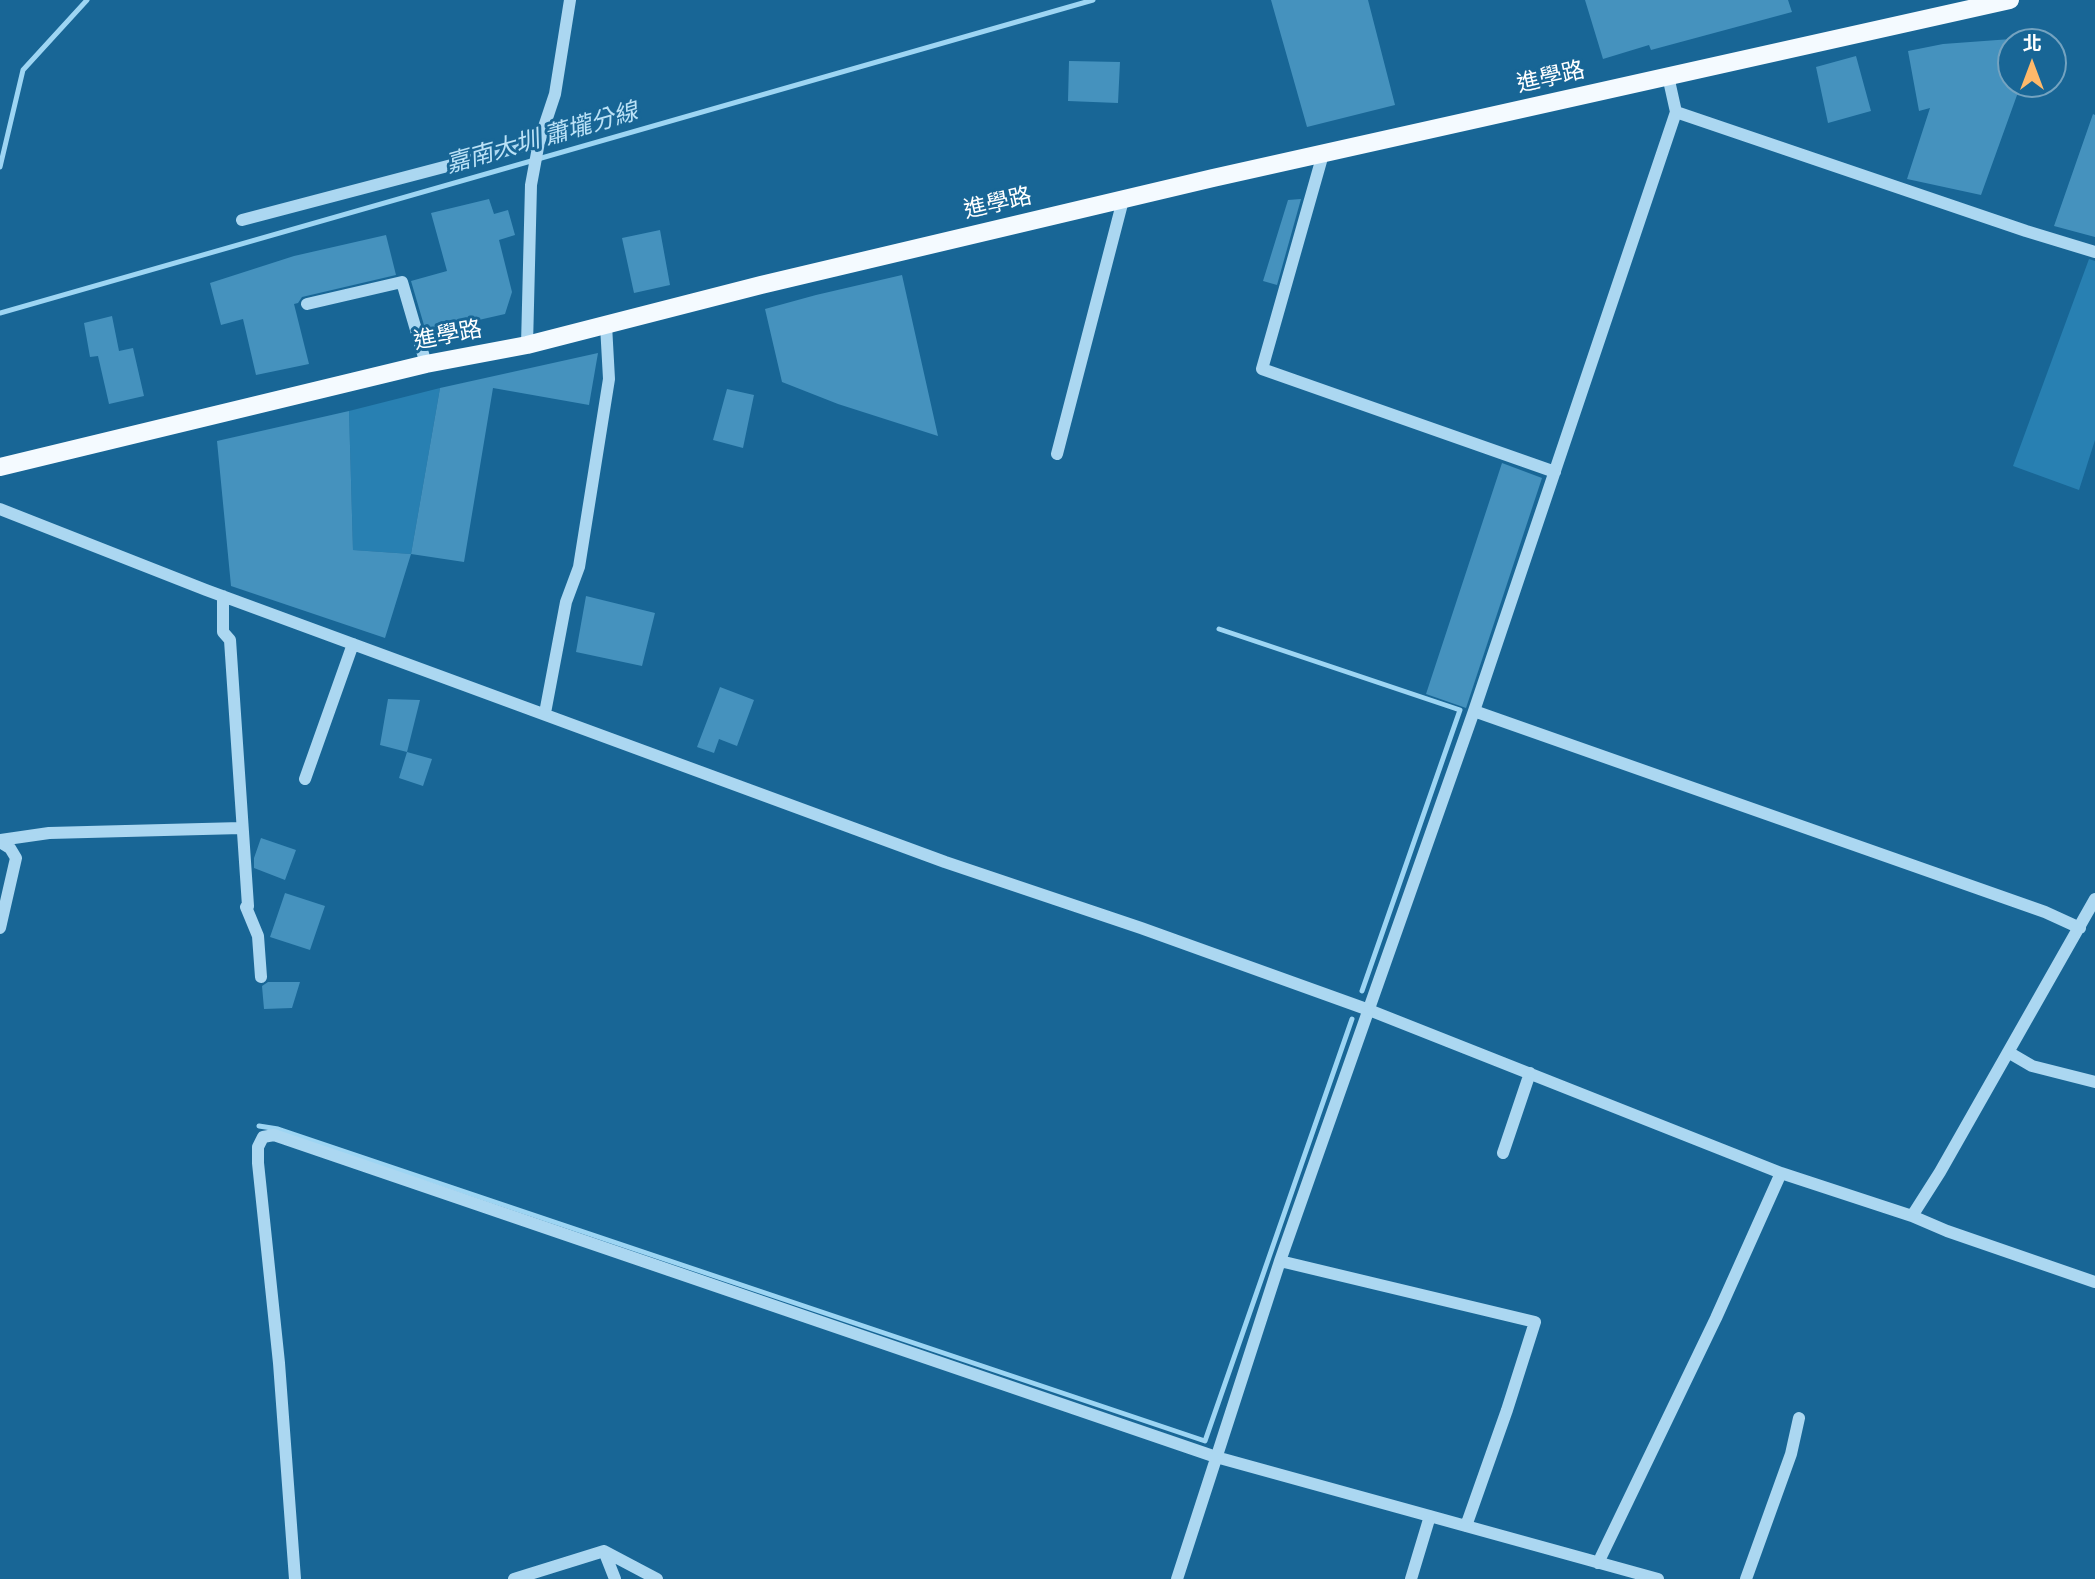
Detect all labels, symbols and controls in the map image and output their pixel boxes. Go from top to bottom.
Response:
north arrow [1997,28,2067,98]
text: 北 [2022,31,2042,56]
street label: 進學路 [1514,57,1588,99]
water label: 嘉南大圳 蕭壠分線 [443,98,641,180]
street label: 進學路 [961,183,1035,225]
street label: 進學路 [412,316,484,356]

